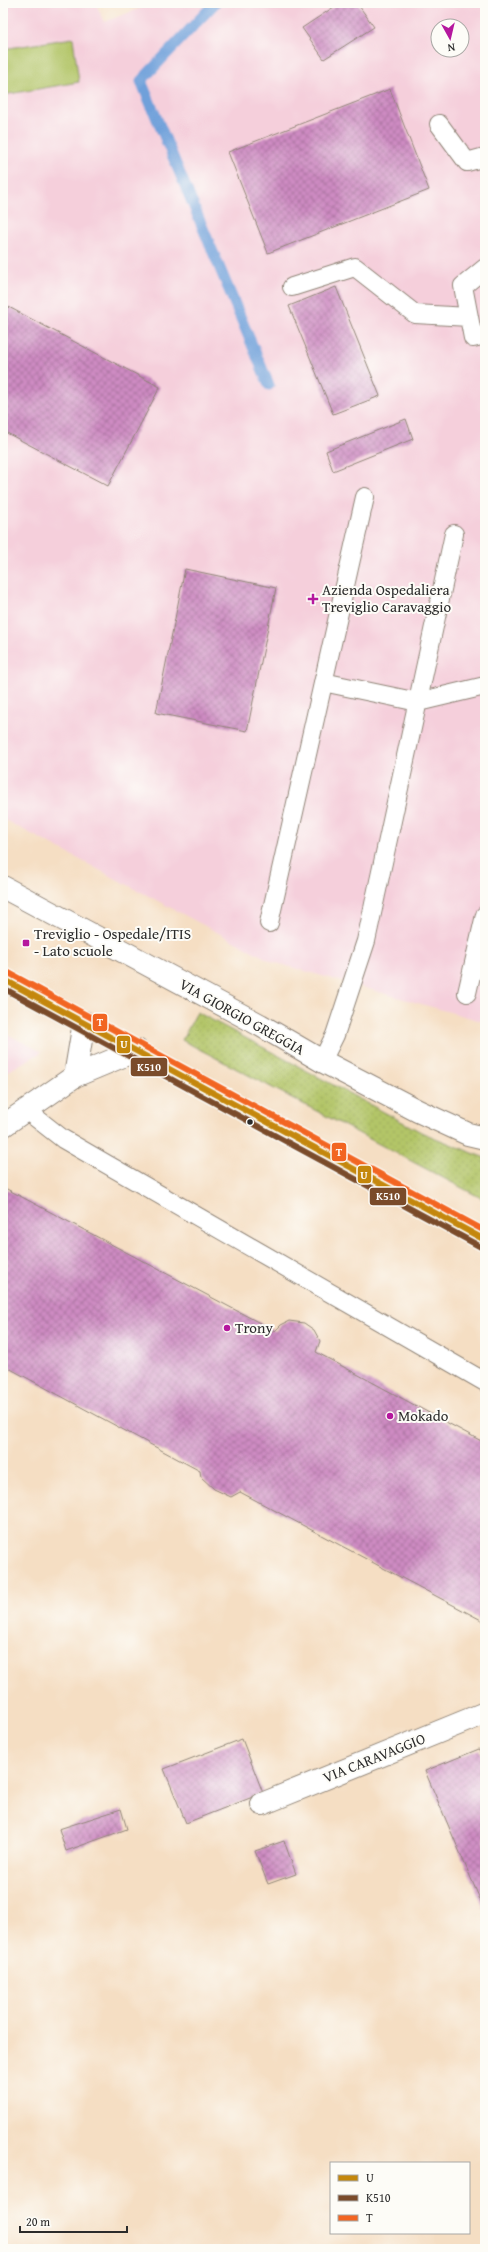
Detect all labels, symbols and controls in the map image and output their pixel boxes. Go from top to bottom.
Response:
north arrow [430,18,470,58]
text: N [446,39,456,56]
place label: Azienda Ospedaliera Treviglio Caravaggio [322,579,451,617]
marker: Azienda Ospedaliera Treviglio Caravaggio [307,593,319,605]
place label: Treviglio - Ospedale/ITIS - Lato scuole [34,923,191,961]
marker: Treviglio - Ospedale/ITIS - Lato scuole [21,938,31,948]
street label: VIA GIORGIO GREGGIA [176,973,309,1060]
line badge: T [92,1013,108,1032]
text: T [97,1014,104,1030]
line badge: U [116,1035,131,1054]
text: U [120,1036,128,1052]
line badge: K510 [130,1057,168,1077]
text: K510 [137,1059,161,1075]
unlabelled marker [245,1117,255,1127]
line badge: T [331,1142,347,1162]
text: T [336,1144,343,1160]
line badge: U [357,1165,372,1184]
text: U [360,1167,368,1183]
line badge: K510 [369,1187,407,1206]
text: K510 [376,1188,400,1204]
place label: Trony [235,1317,273,1338]
marker: Trony [222,1323,232,1333]
place label: Mokado [398,1405,449,1426]
marker: Mokado [385,1411,395,1421]
street label: VIA CARAVAGGIO [319,1727,428,1788]
legend [330,2162,470,2234]
text: U [366,2169,374,2186]
text: K510 [366,2189,391,2206]
scale bar [20,2208,127,2234]
text: T [366,2209,373,2226]
text: 20 m [26,2213,50,2230]

